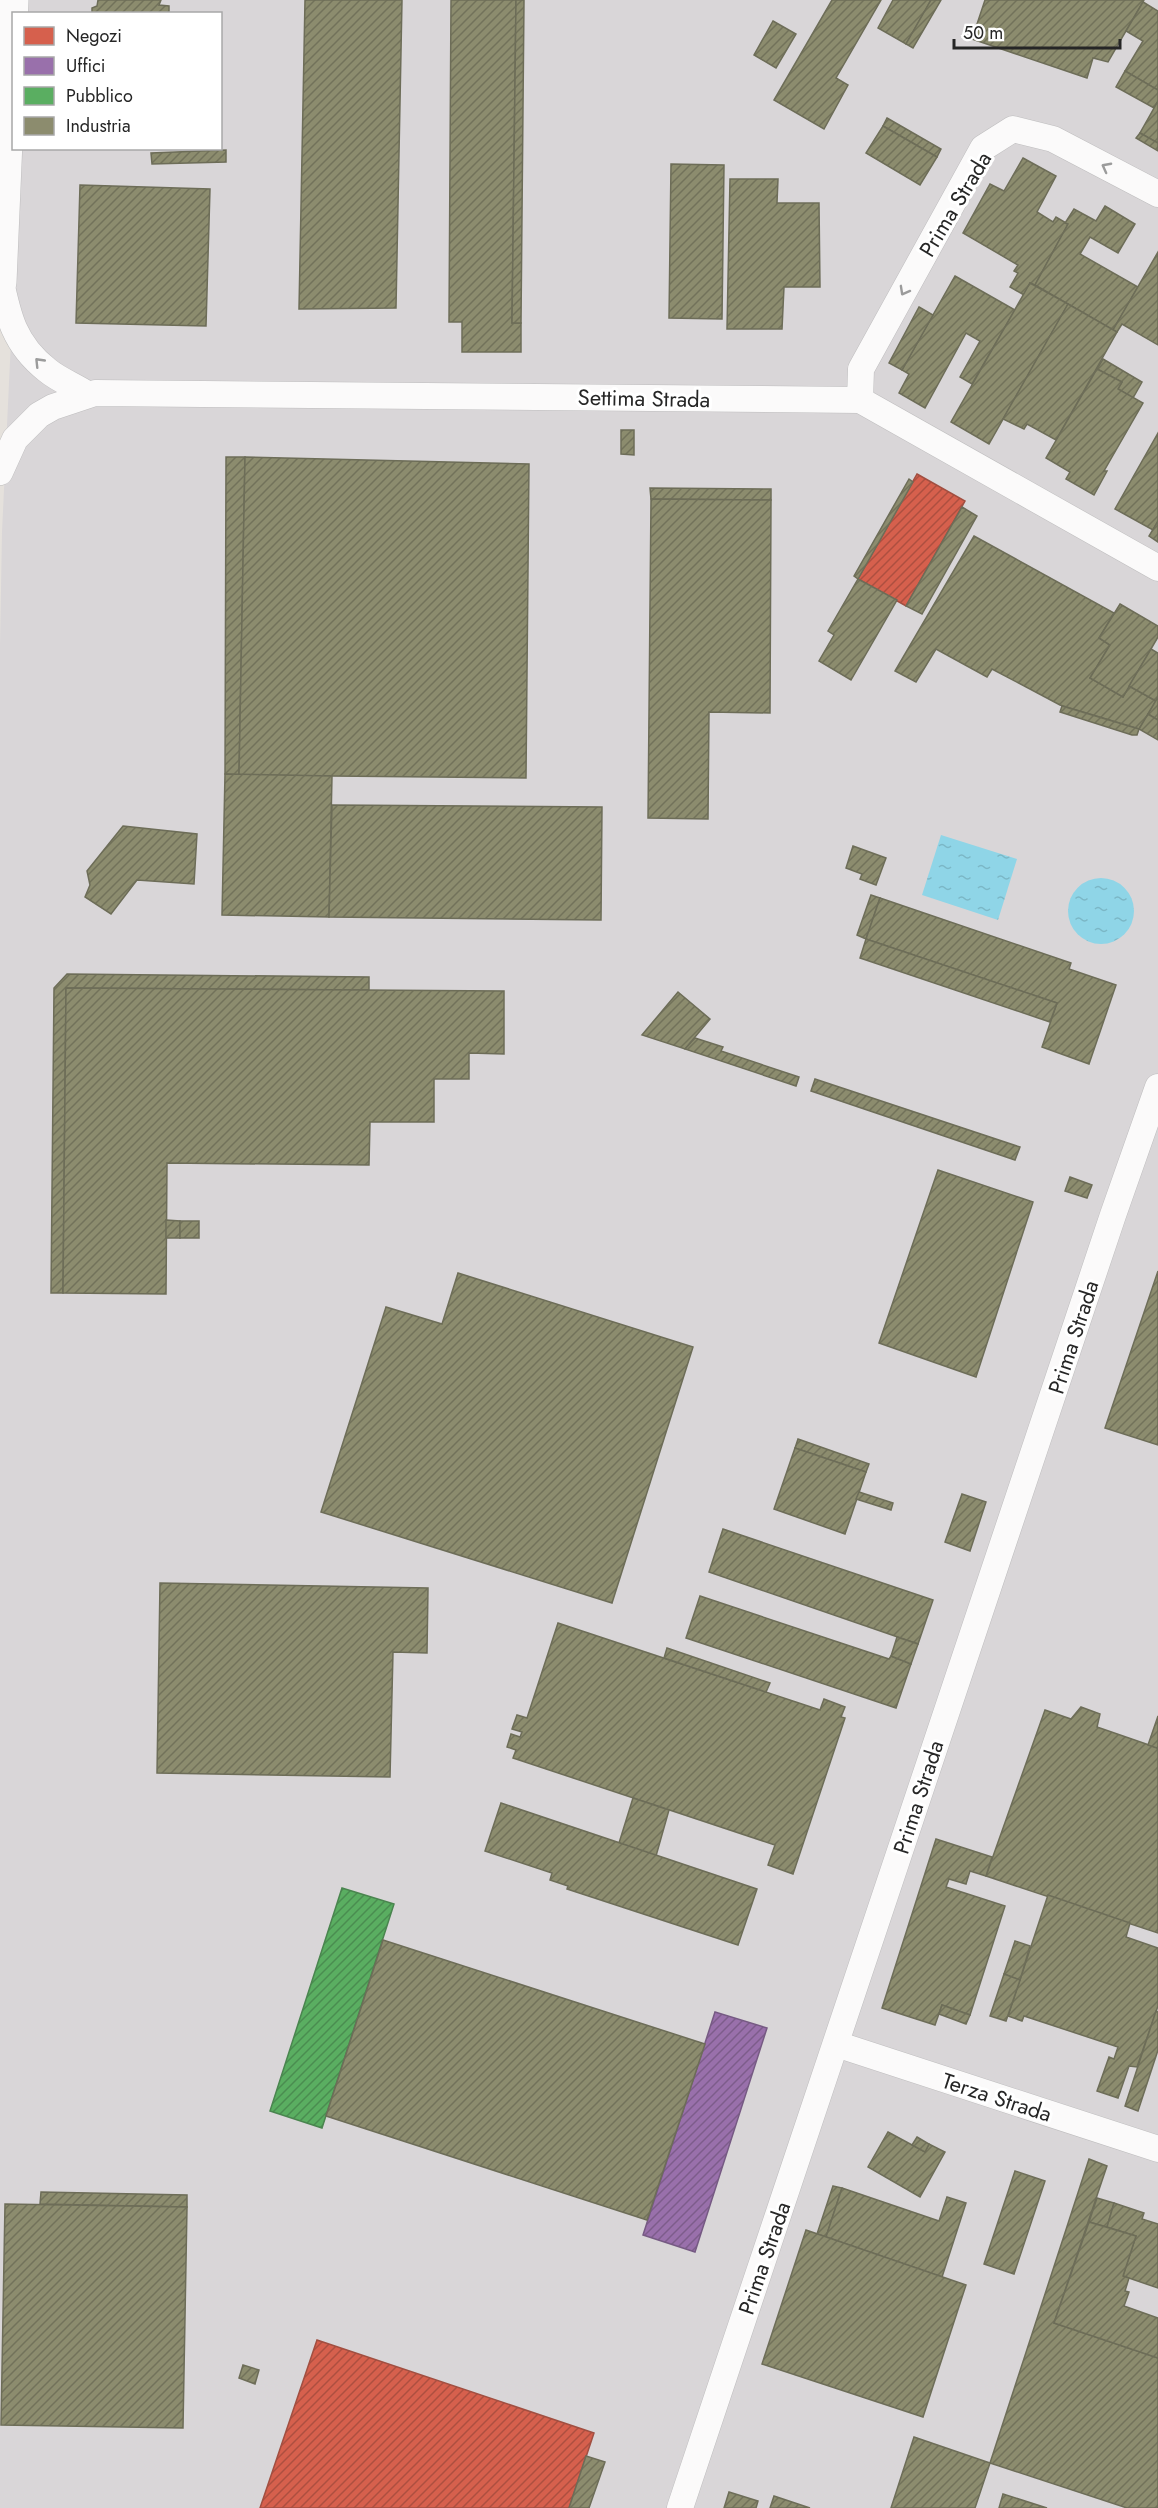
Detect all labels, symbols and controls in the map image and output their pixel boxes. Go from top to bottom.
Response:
legend [12,12,222,150]
scale bar [954,12,1120,50]
text: 50 m [963,20,1003,46]
text: Negozi [66,23,122,49]
text: Uffici [66,53,106,79]
text: Pubblico [66,83,133,109]
text: Industria [66,113,131,139]
street label: Prima Strada [911,145,999,263]
one-way arrow [1102,162,1113,174]
one-way arrow [900,285,911,295]
one-way arrow [35,358,46,368]
street label: Settima Strada [577,381,711,415]
street label: Prima Strada [1040,1276,1106,1398]
street label: Prima Strada [885,1736,951,1858]
street label: Terza Strada [938,2064,1056,2130]
street label: Prima Strada [730,2197,798,2319]

